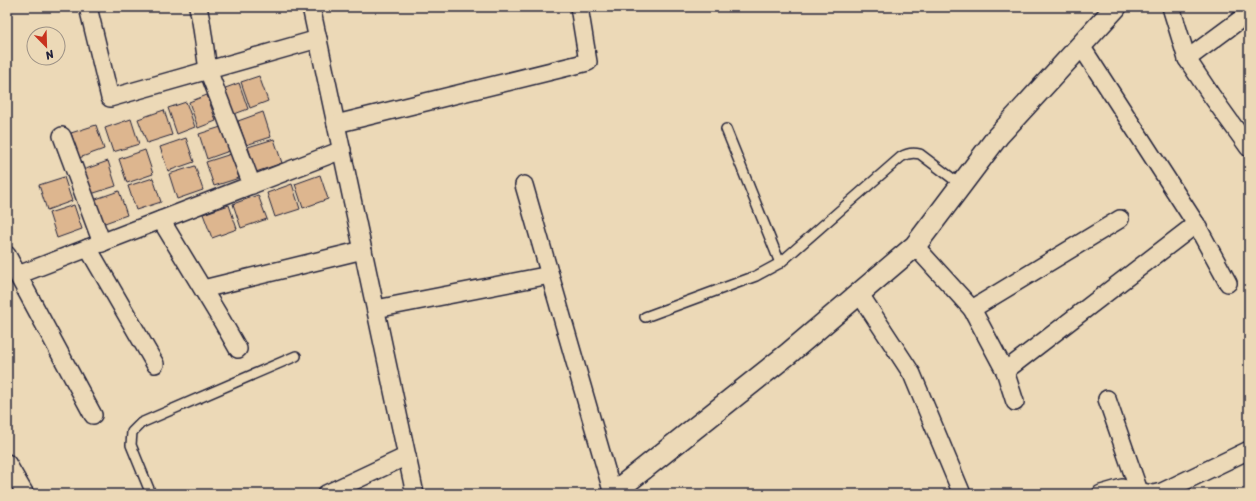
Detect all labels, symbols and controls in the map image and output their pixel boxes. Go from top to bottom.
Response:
north arrow [26,26,66,66]
text: N [42,44,58,65]

